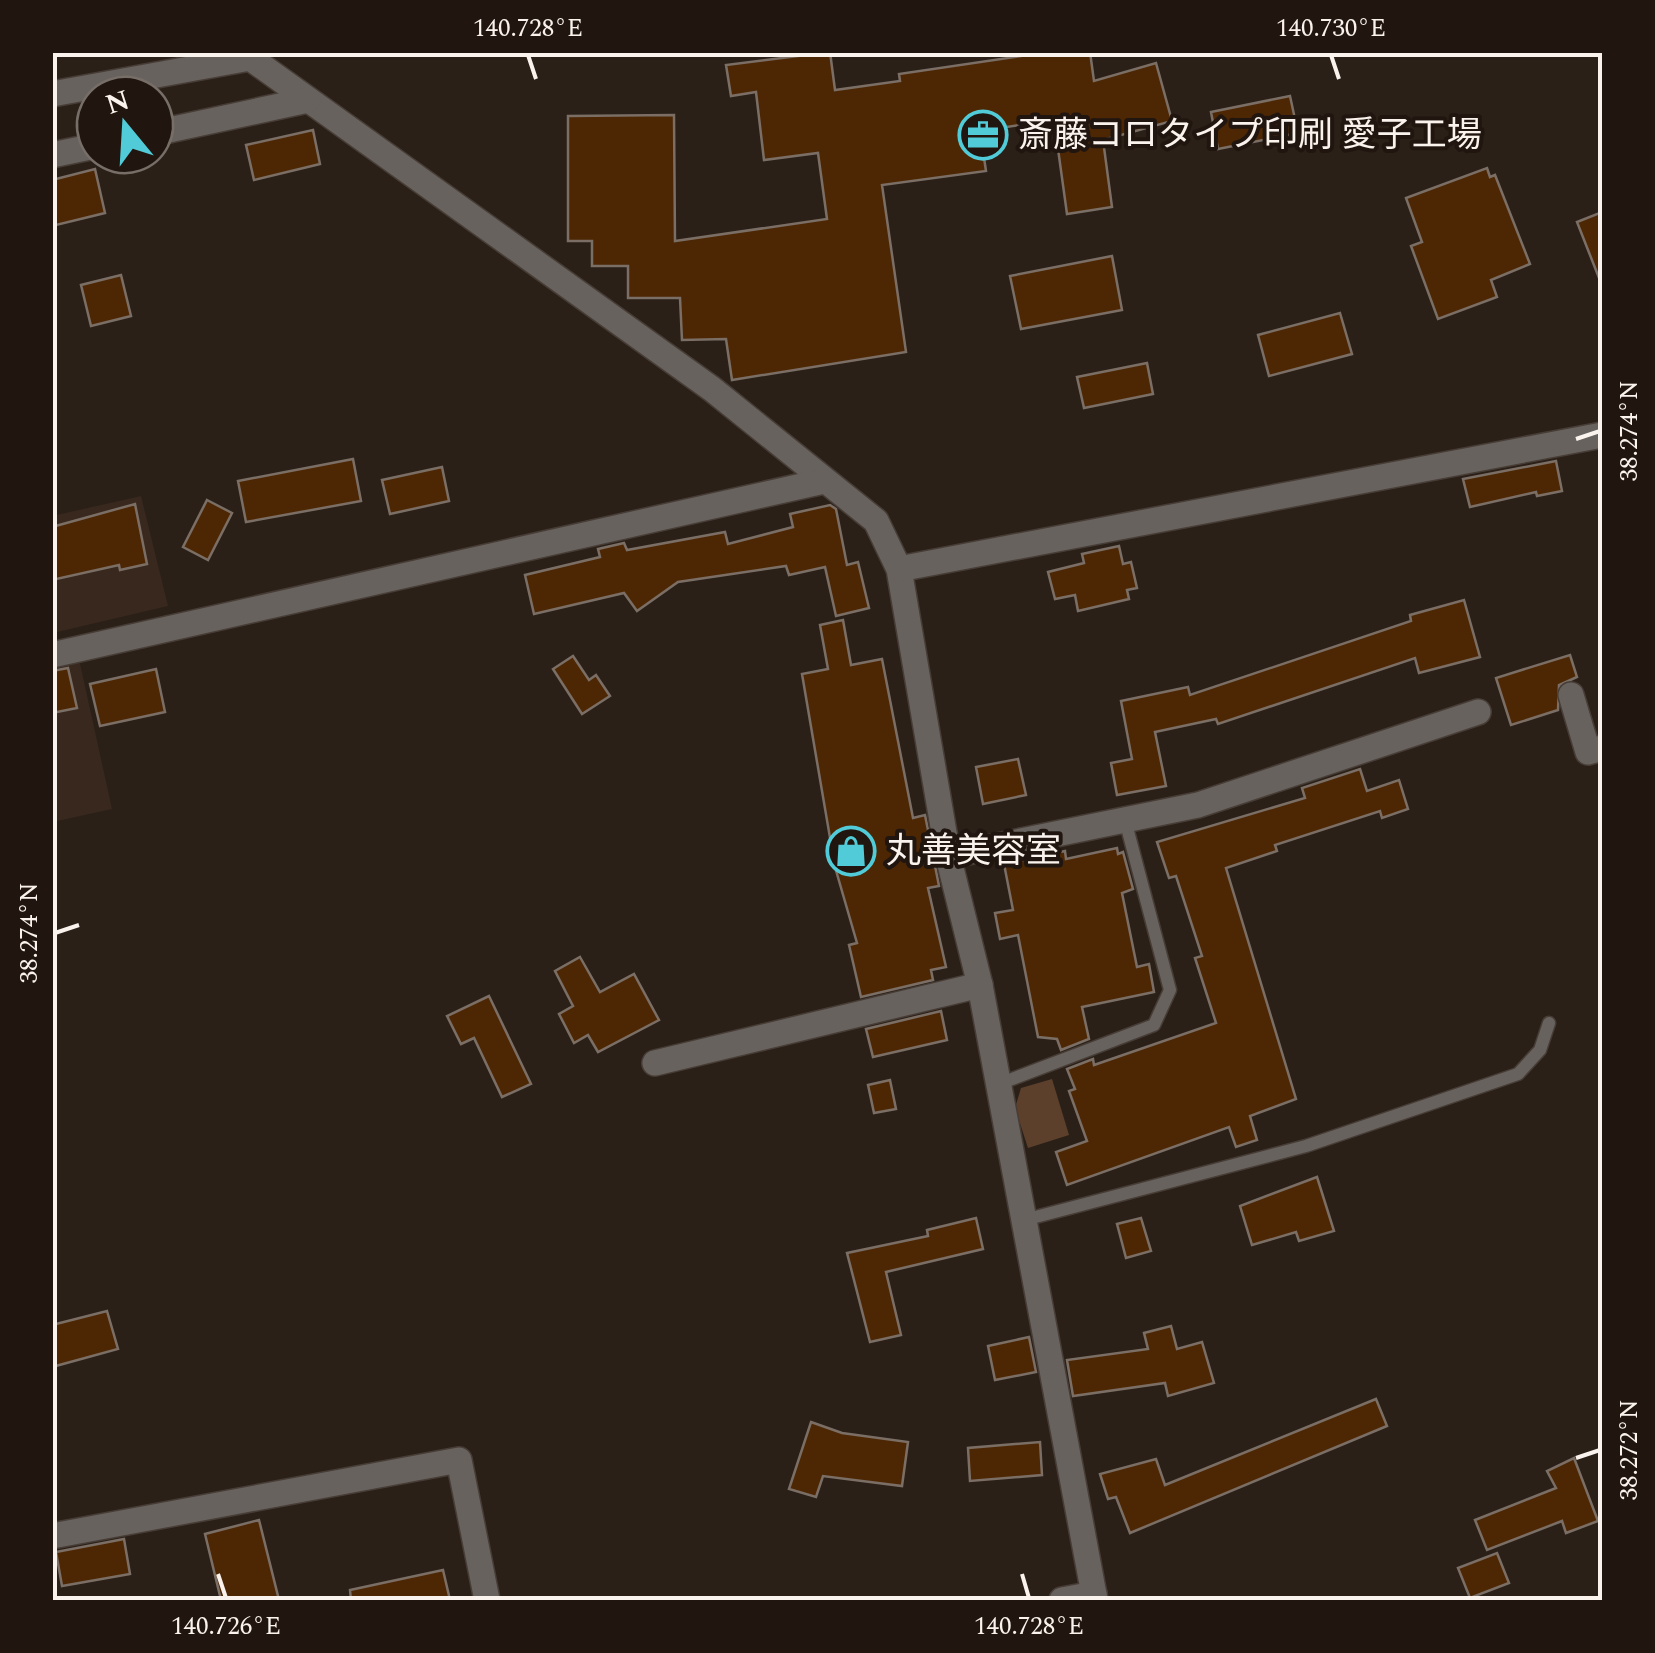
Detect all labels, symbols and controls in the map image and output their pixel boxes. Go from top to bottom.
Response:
text: 140.728°E [473,10,583,48]
text: 140.730°E [1276,10,1386,48]
north arrow [75,75,175,175]
text: N [100,79,135,127]
office icon: 斎藤コロタイプ印刷 愛子工場 [957,109,1009,161]
place label: 斎藤コロタイプ印刷 愛子工場 [1018,109,1482,162]
text: 38.274°N [1611,380,1649,482]
shop icon: 丸善美容室 [825,825,877,877]
place label: 丸善美容室 [886,825,1061,878]
text: 38.274°N [11,882,49,984]
text: 38.272°N [1611,1399,1649,1501]
text: 140.726°E [171,1608,281,1646]
text: 140.728°E [974,1608,1084,1646]

